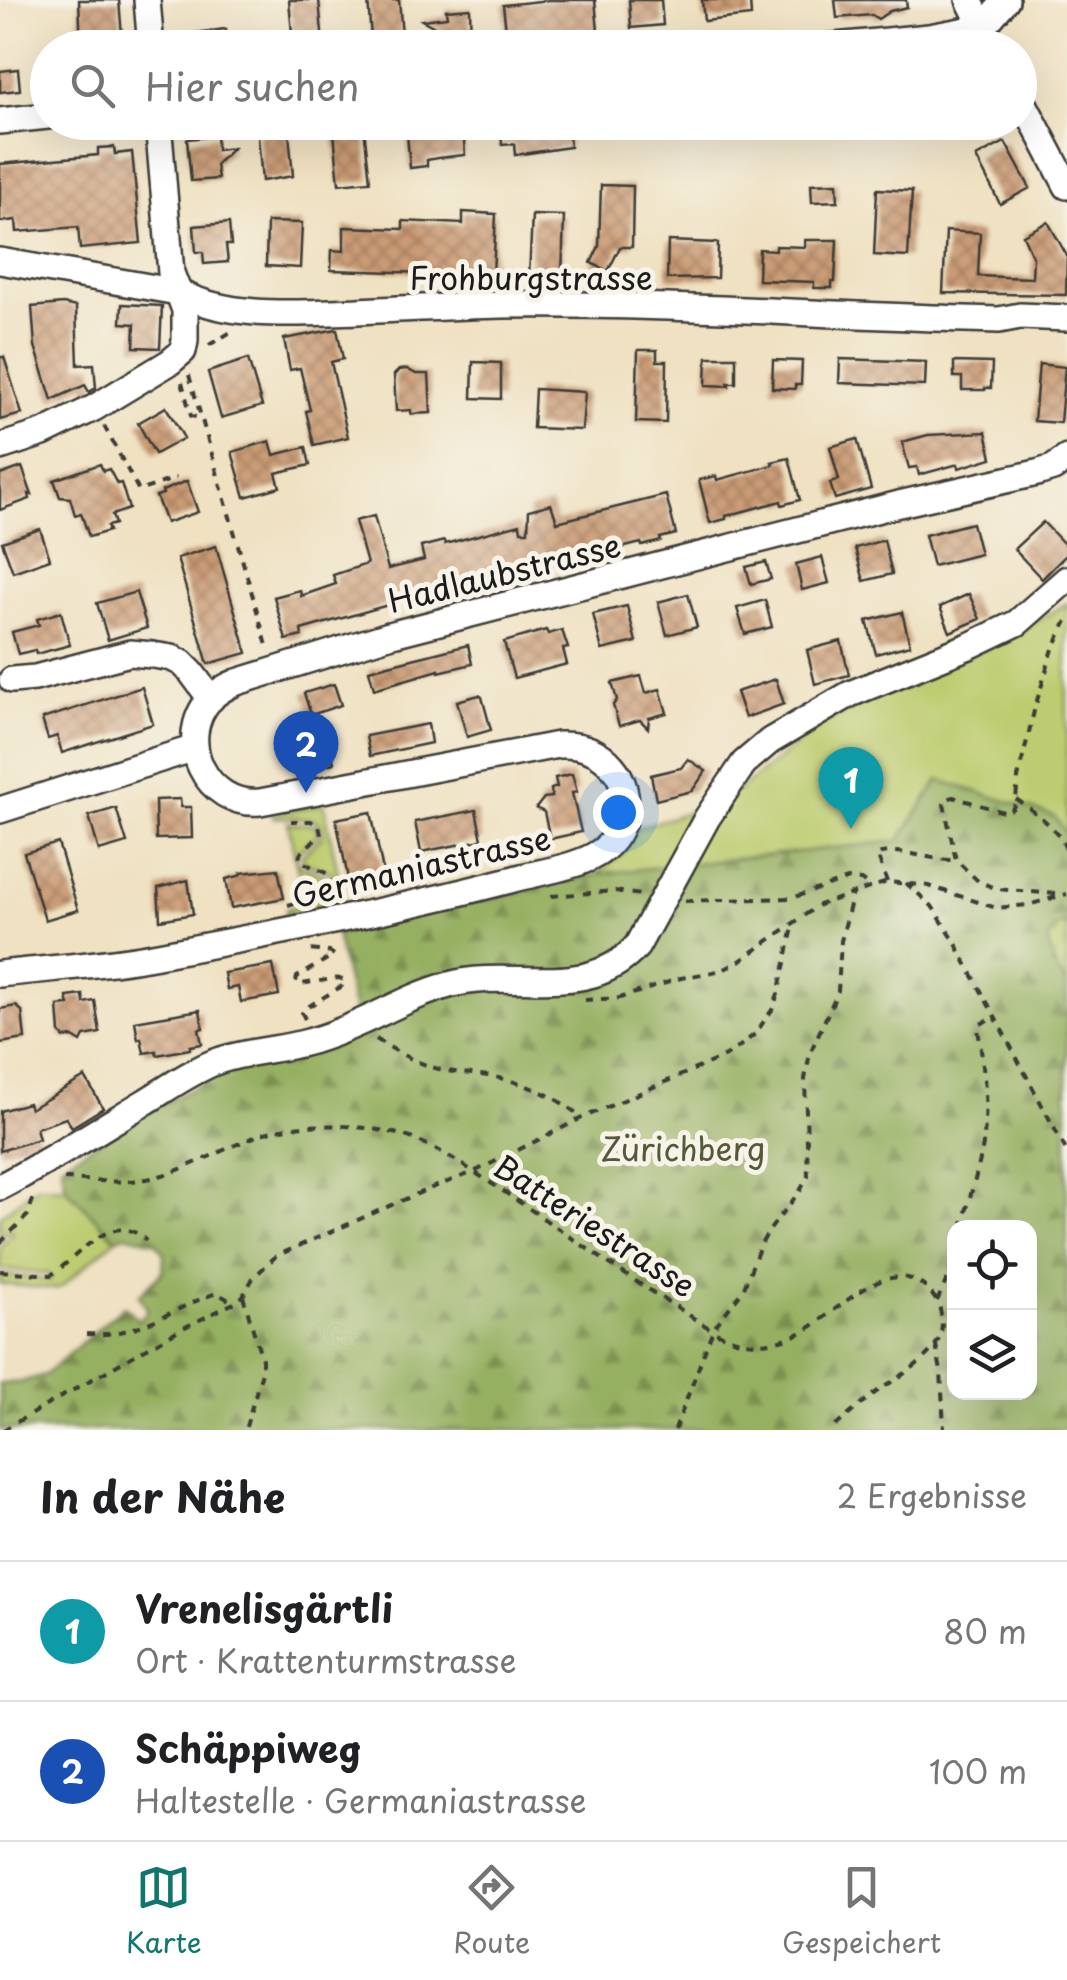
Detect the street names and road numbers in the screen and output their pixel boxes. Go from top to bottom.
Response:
street label: Frohburgstrasse [409,253,653,301]
street label: Hadlaubstrasse [383,520,625,624]
street label: Germaniastrasse [287,813,555,919]
street label: Batteriestrasse [485,1142,705,1308]

